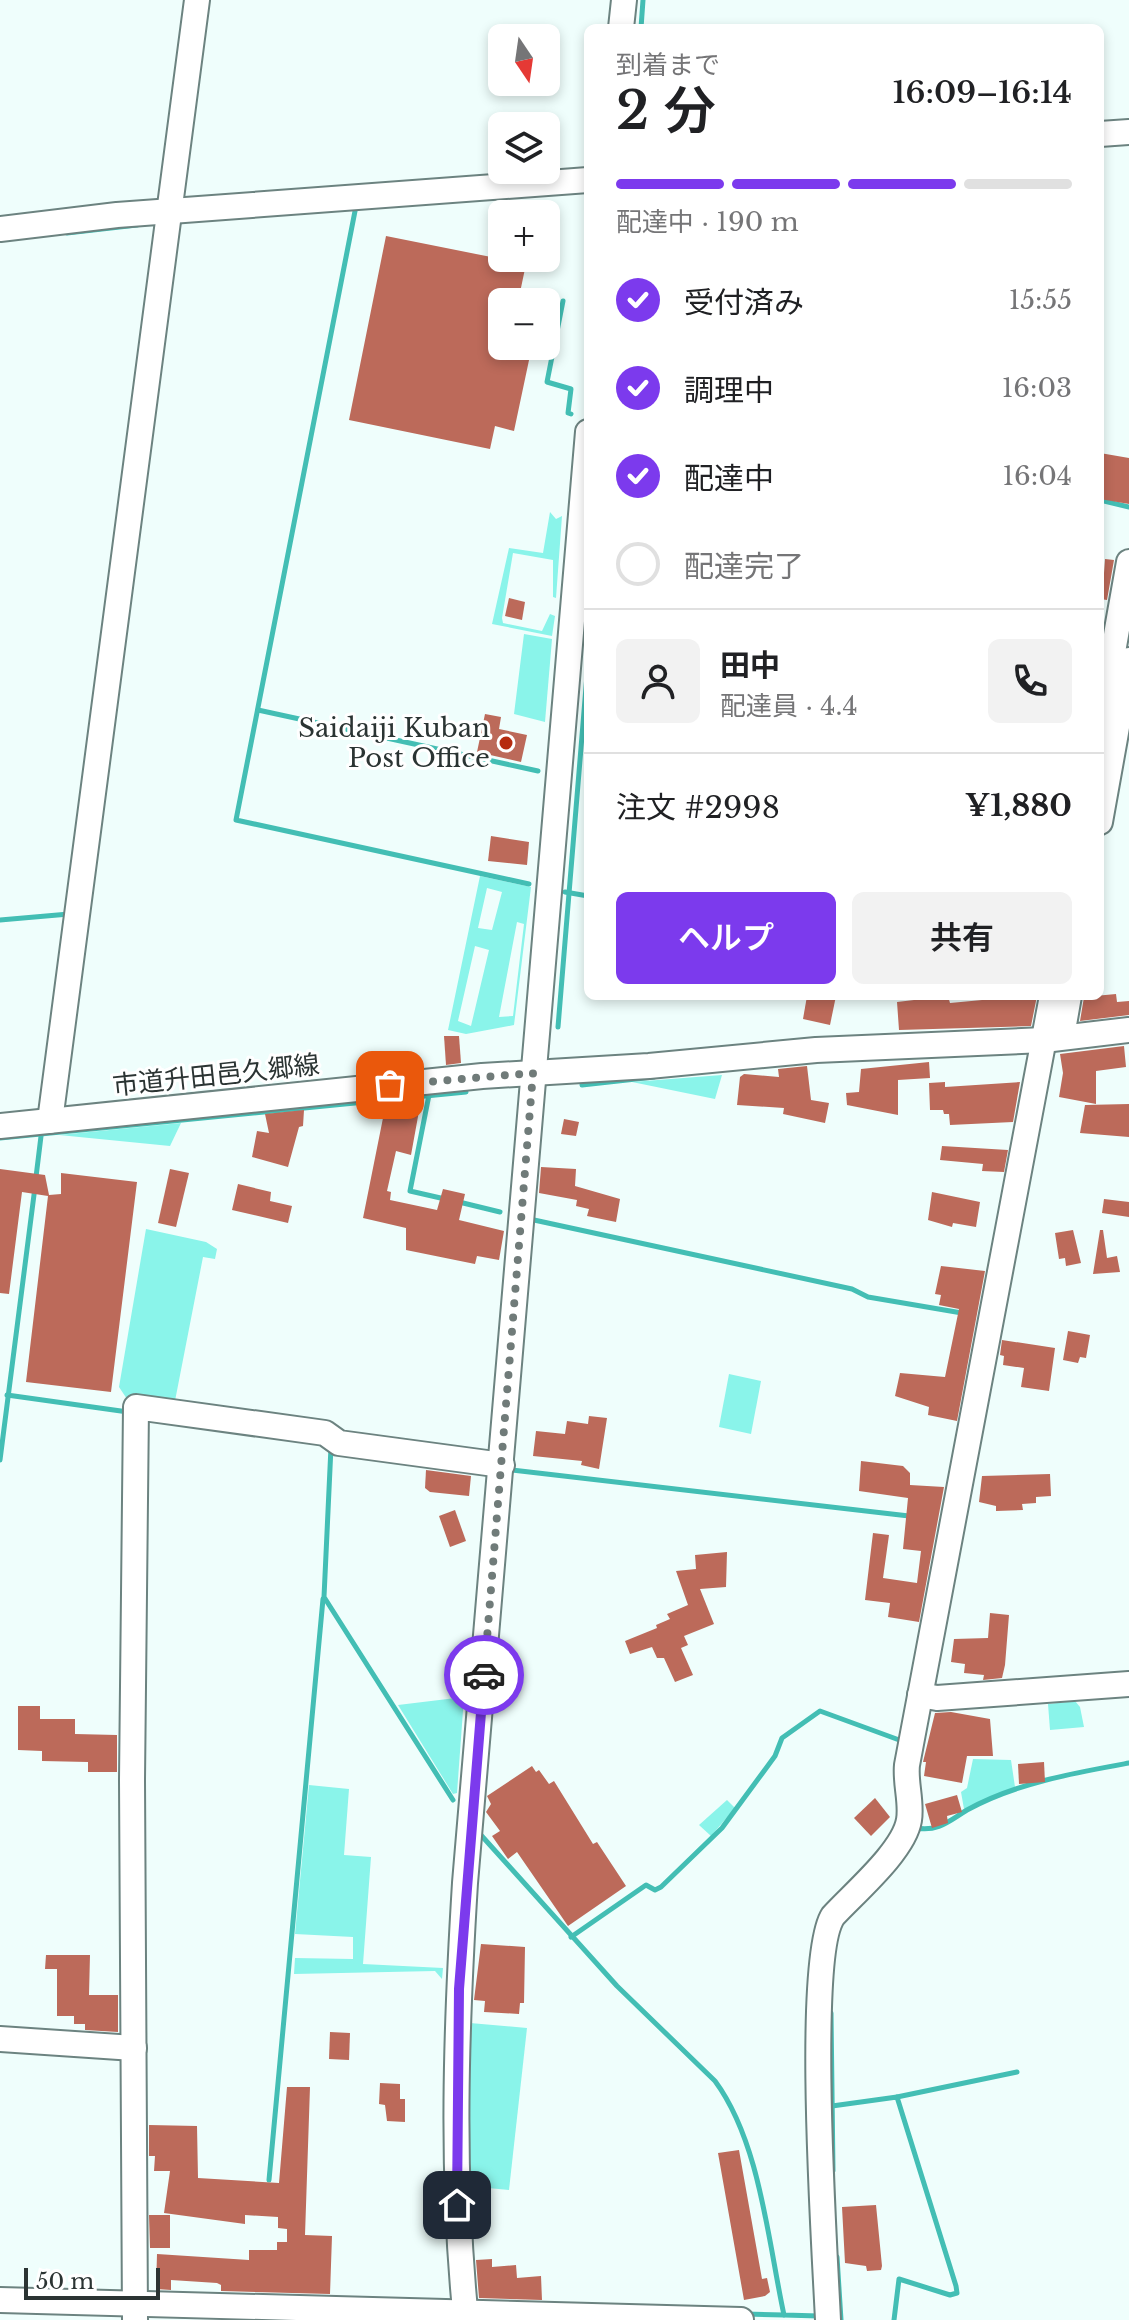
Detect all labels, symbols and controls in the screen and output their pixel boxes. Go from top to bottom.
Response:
north arrow [488,24,560,96]
map controls [488,24,560,360]
text: 到着まで [616,49,720,81]
text: 16:09–16:14 [892,74,1072,111]
text: 2 分 [616,79,715,143]
button: layers [488,112,560,184]
button: + [488,200,560,272]
text: 配達中 · 190 m [616,206,799,238]
icon: check [616,278,660,322]
text: 受付済み [684,284,804,321]
text: 15:55 [1009,284,1072,316]
button: − [488,288,560,360]
icon: check [616,366,660,410]
text: 調理中 [684,372,774,409]
text: 16:03 [1002,372,1072,404]
icon: check [616,454,660,498]
text: 配達中 [684,460,774,497]
text: 16:04 [1003,460,1072,492]
text: 配達完了 [684,548,804,585]
button: person [616,639,700,723]
button: phone [988,639,1072,723]
text: 田中 [720,647,780,684]
text: 配達員 · 4.4 [720,690,858,722]
place label: Saidaiji Kuban Post Office [298,712,490,774]
marker: Saidaiji Kuban Post Office [497,734,515,752]
text: ¥1,880 [965,787,1072,824]
text: 注文 #2998 [616,789,780,826]
button: ヘルプ [616,892,836,984]
button: 共有 [852,892,1072,984]
street label: 市道升田邑久郷線 [111,1048,321,1102]
pin [356,1051,424,1119]
icon: bag [368,1063,412,1107]
courier [444,1635,524,1715]
icon: car [462,1653,506,1697]
pin [423,2171,491,2239]
icon: home [435,2183,479,2227]
scale bar [24,2264,160,2300]
text: 50 m [36,2268,94,2295]

